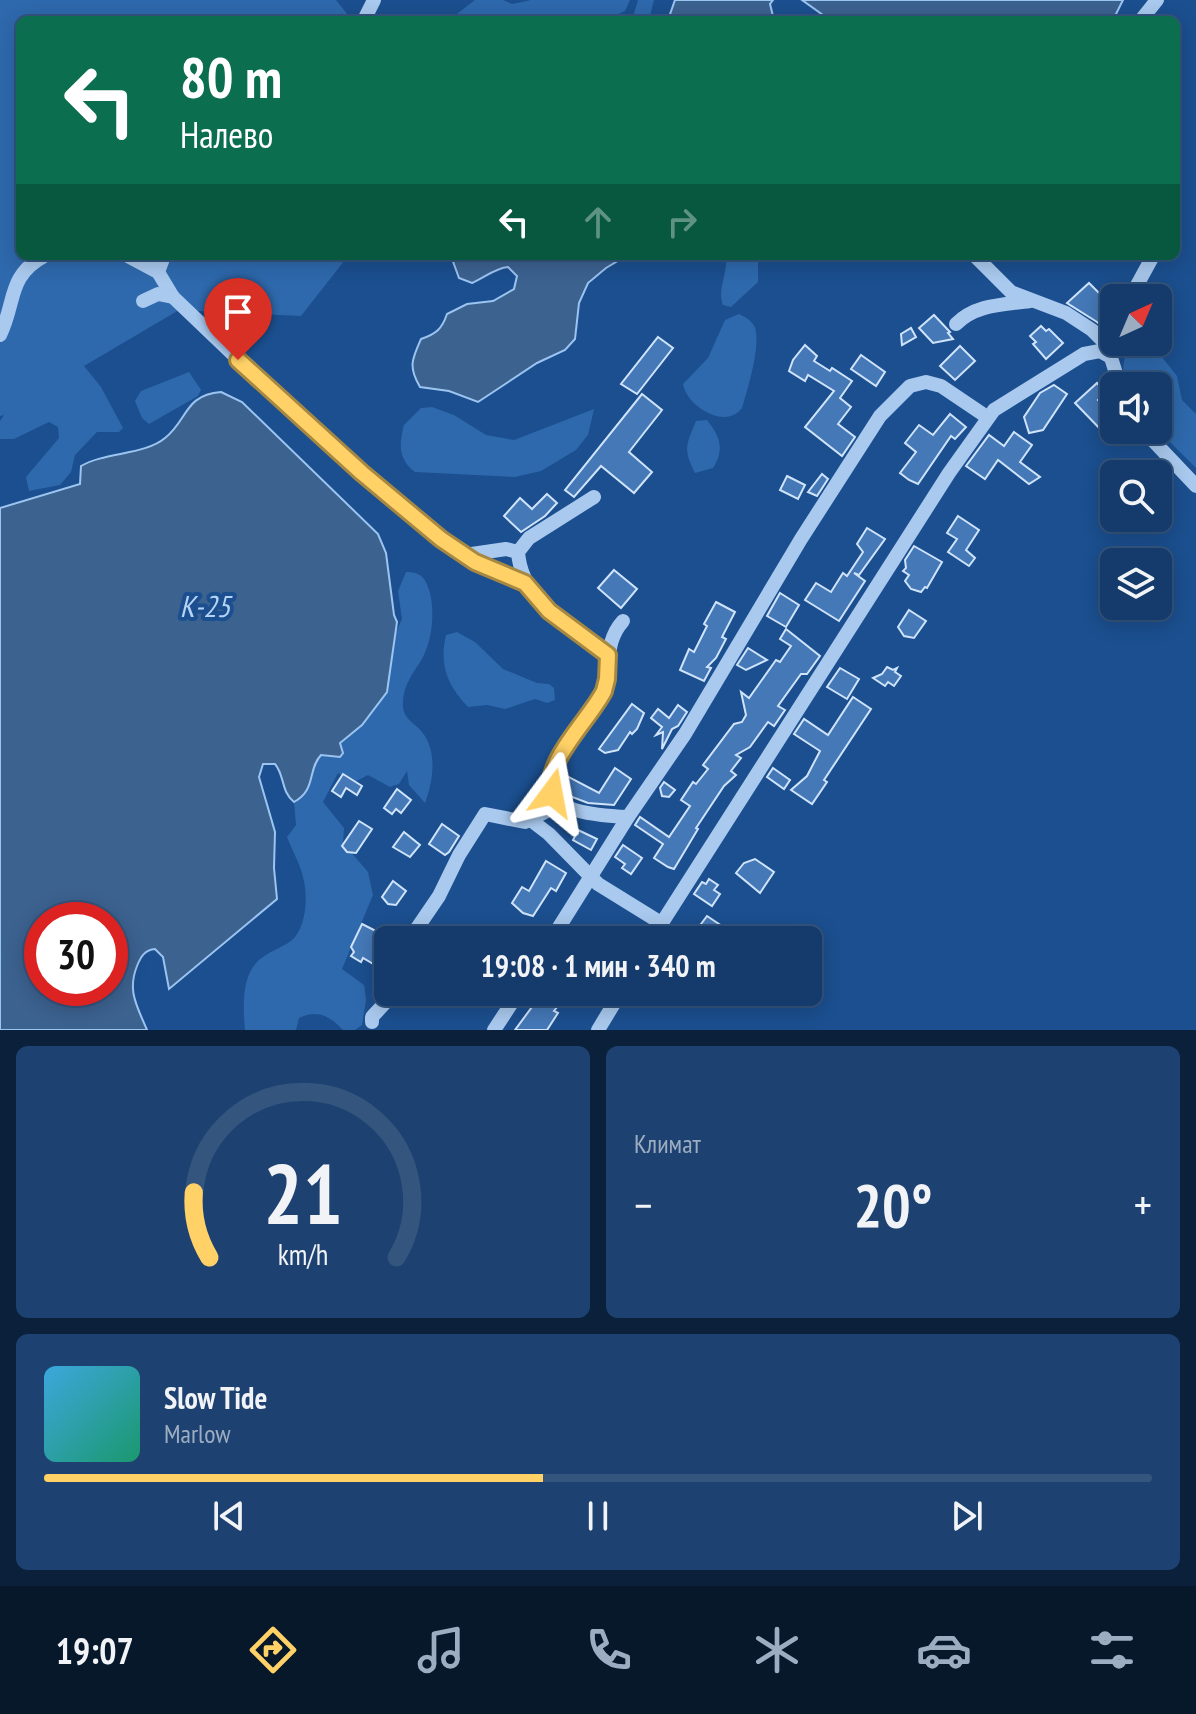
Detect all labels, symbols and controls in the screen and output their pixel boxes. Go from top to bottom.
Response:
text: 80 m [180,41,282,113]
icon: left [48,48,152,152]
text: Налево [180,111,273,158]
icon: left [492,200,536,244]
icon: ahead [576,200,620,244]
icon: right [660,200,704,244]
pin [204,278,272,360]
north arrow [1100,284,1172,356]
map controls [1100,284,1172,620]
icon: arrive [216,290,260,334]
button: sound [1100,372,1172,444]
button: search [1100,460,1172,532]
button: layers [1100,548,1172,620]
water label: К-25 [180,586,233,625]
position arrow [510,751,594,835]
speed limit sign: 30 [24,902,128,1006]
text: 19:08 · 1 мин · 340 m [480,946,716,985]
text: Климат [634,1127,701,1160]
text: 21 [263,1139,343,1247]
text: 20° [853,1166,933,1244]
text: − [634,1176,652,1233]
text: + [1134,1176,1152,1233]
text: km/h [278,1236,328,1273]
text: Slow Tide [164,1378,267,1417]
text: Marlow [164,1417,230,1450]
icon: previous [207,1494,251,1538]
icon: pause [576,1494,620,1538]
icon: next [945,1494,989,1538]
icon: directions [245,1622,301,1678]
icon: music [413,1622,469,1678]
icon: phone [581,1622,637,1678]
icon: climate [749,1622,805,1678]
icon: car [916,1622,972,1678]
icon: filters [1084,1622,1140,1678]
text: 19:07 [56,1627,134,1674]

